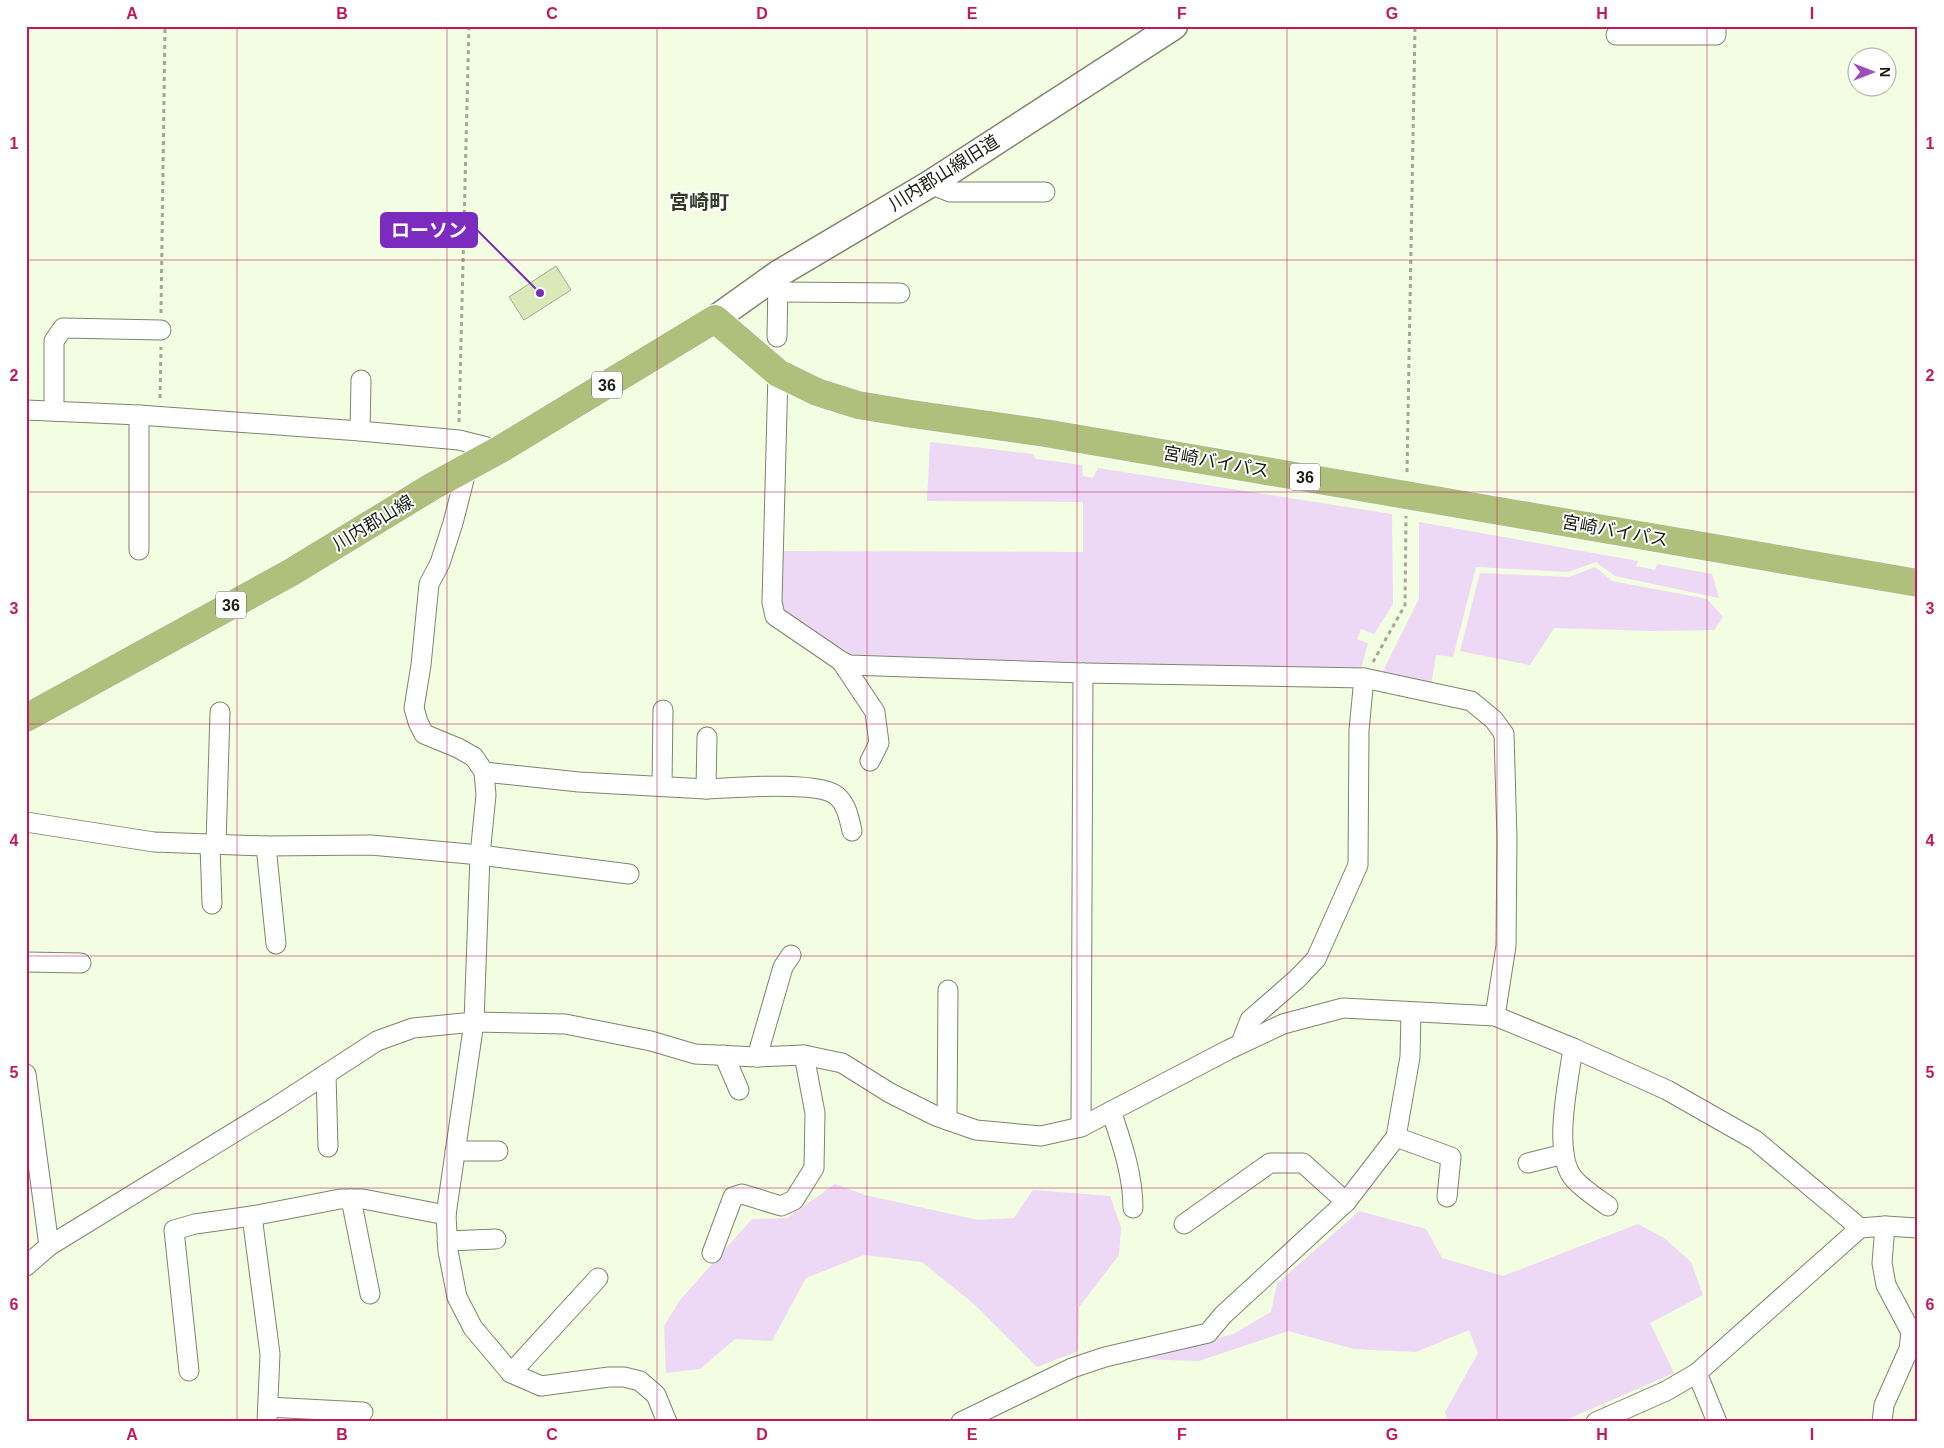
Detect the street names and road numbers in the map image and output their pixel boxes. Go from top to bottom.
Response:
street label: 川内郡山線旧道 [885,131,1003,215]
road number: 36 [592,372,622,398]
street label: 宮崎バイパス [1161,443,1271,481]
road number: 36 [1290,464,1320,491]
street label: 川内郡山線 [329,491,417,555]
street label: 宮崎バイパス [1560,512,1670,550]
road number: 36 [216,592,246,618]

